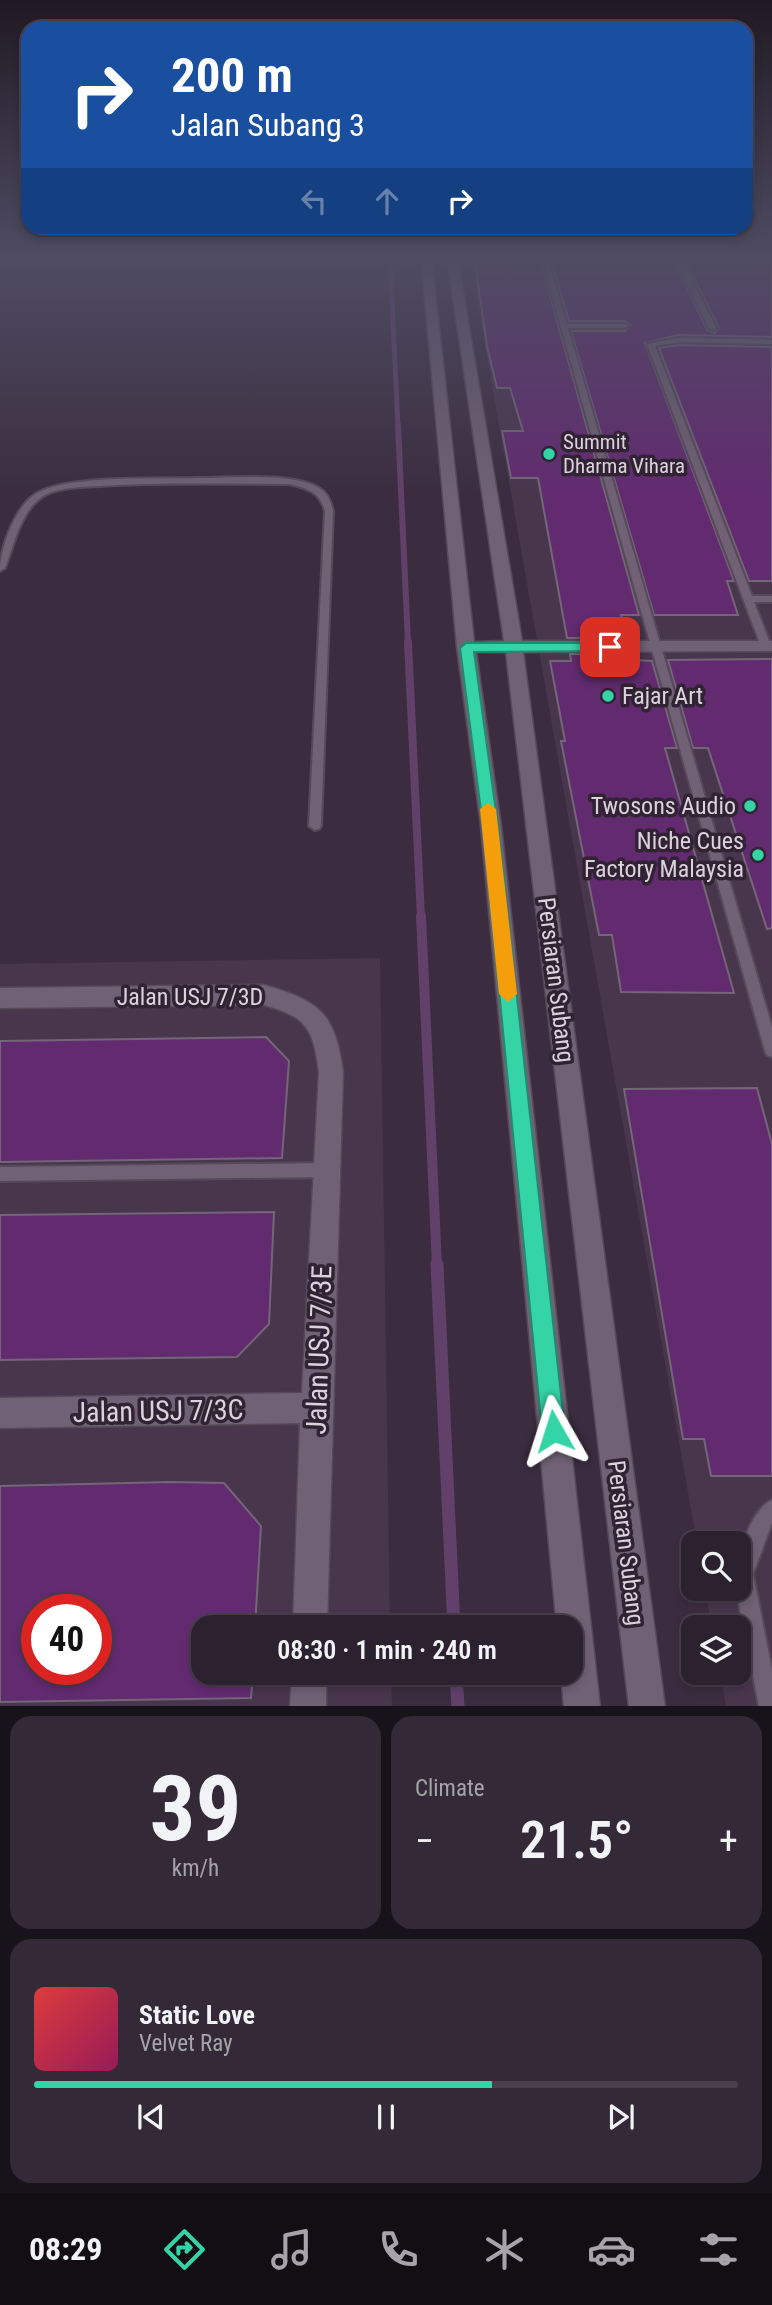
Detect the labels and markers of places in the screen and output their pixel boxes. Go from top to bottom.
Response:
place label: Summit Dharma Vihara [563,430,685,478]
marker: Summit Dharma Vihara [541,446,557,462]
pin [580,617,640,677]
place label: Fajar Art [622,682,703,710]
marker: Fajar Art [600,688,616,704]
place label: Twosons Audio [591,792,736,820]
marker: Twosons Audio [742,798,758,814]
place label: Niche Cues Factory Malaysia [584,827,744,883]
marker: Niche Cues Factory Malaysia [750,847,766,863]

